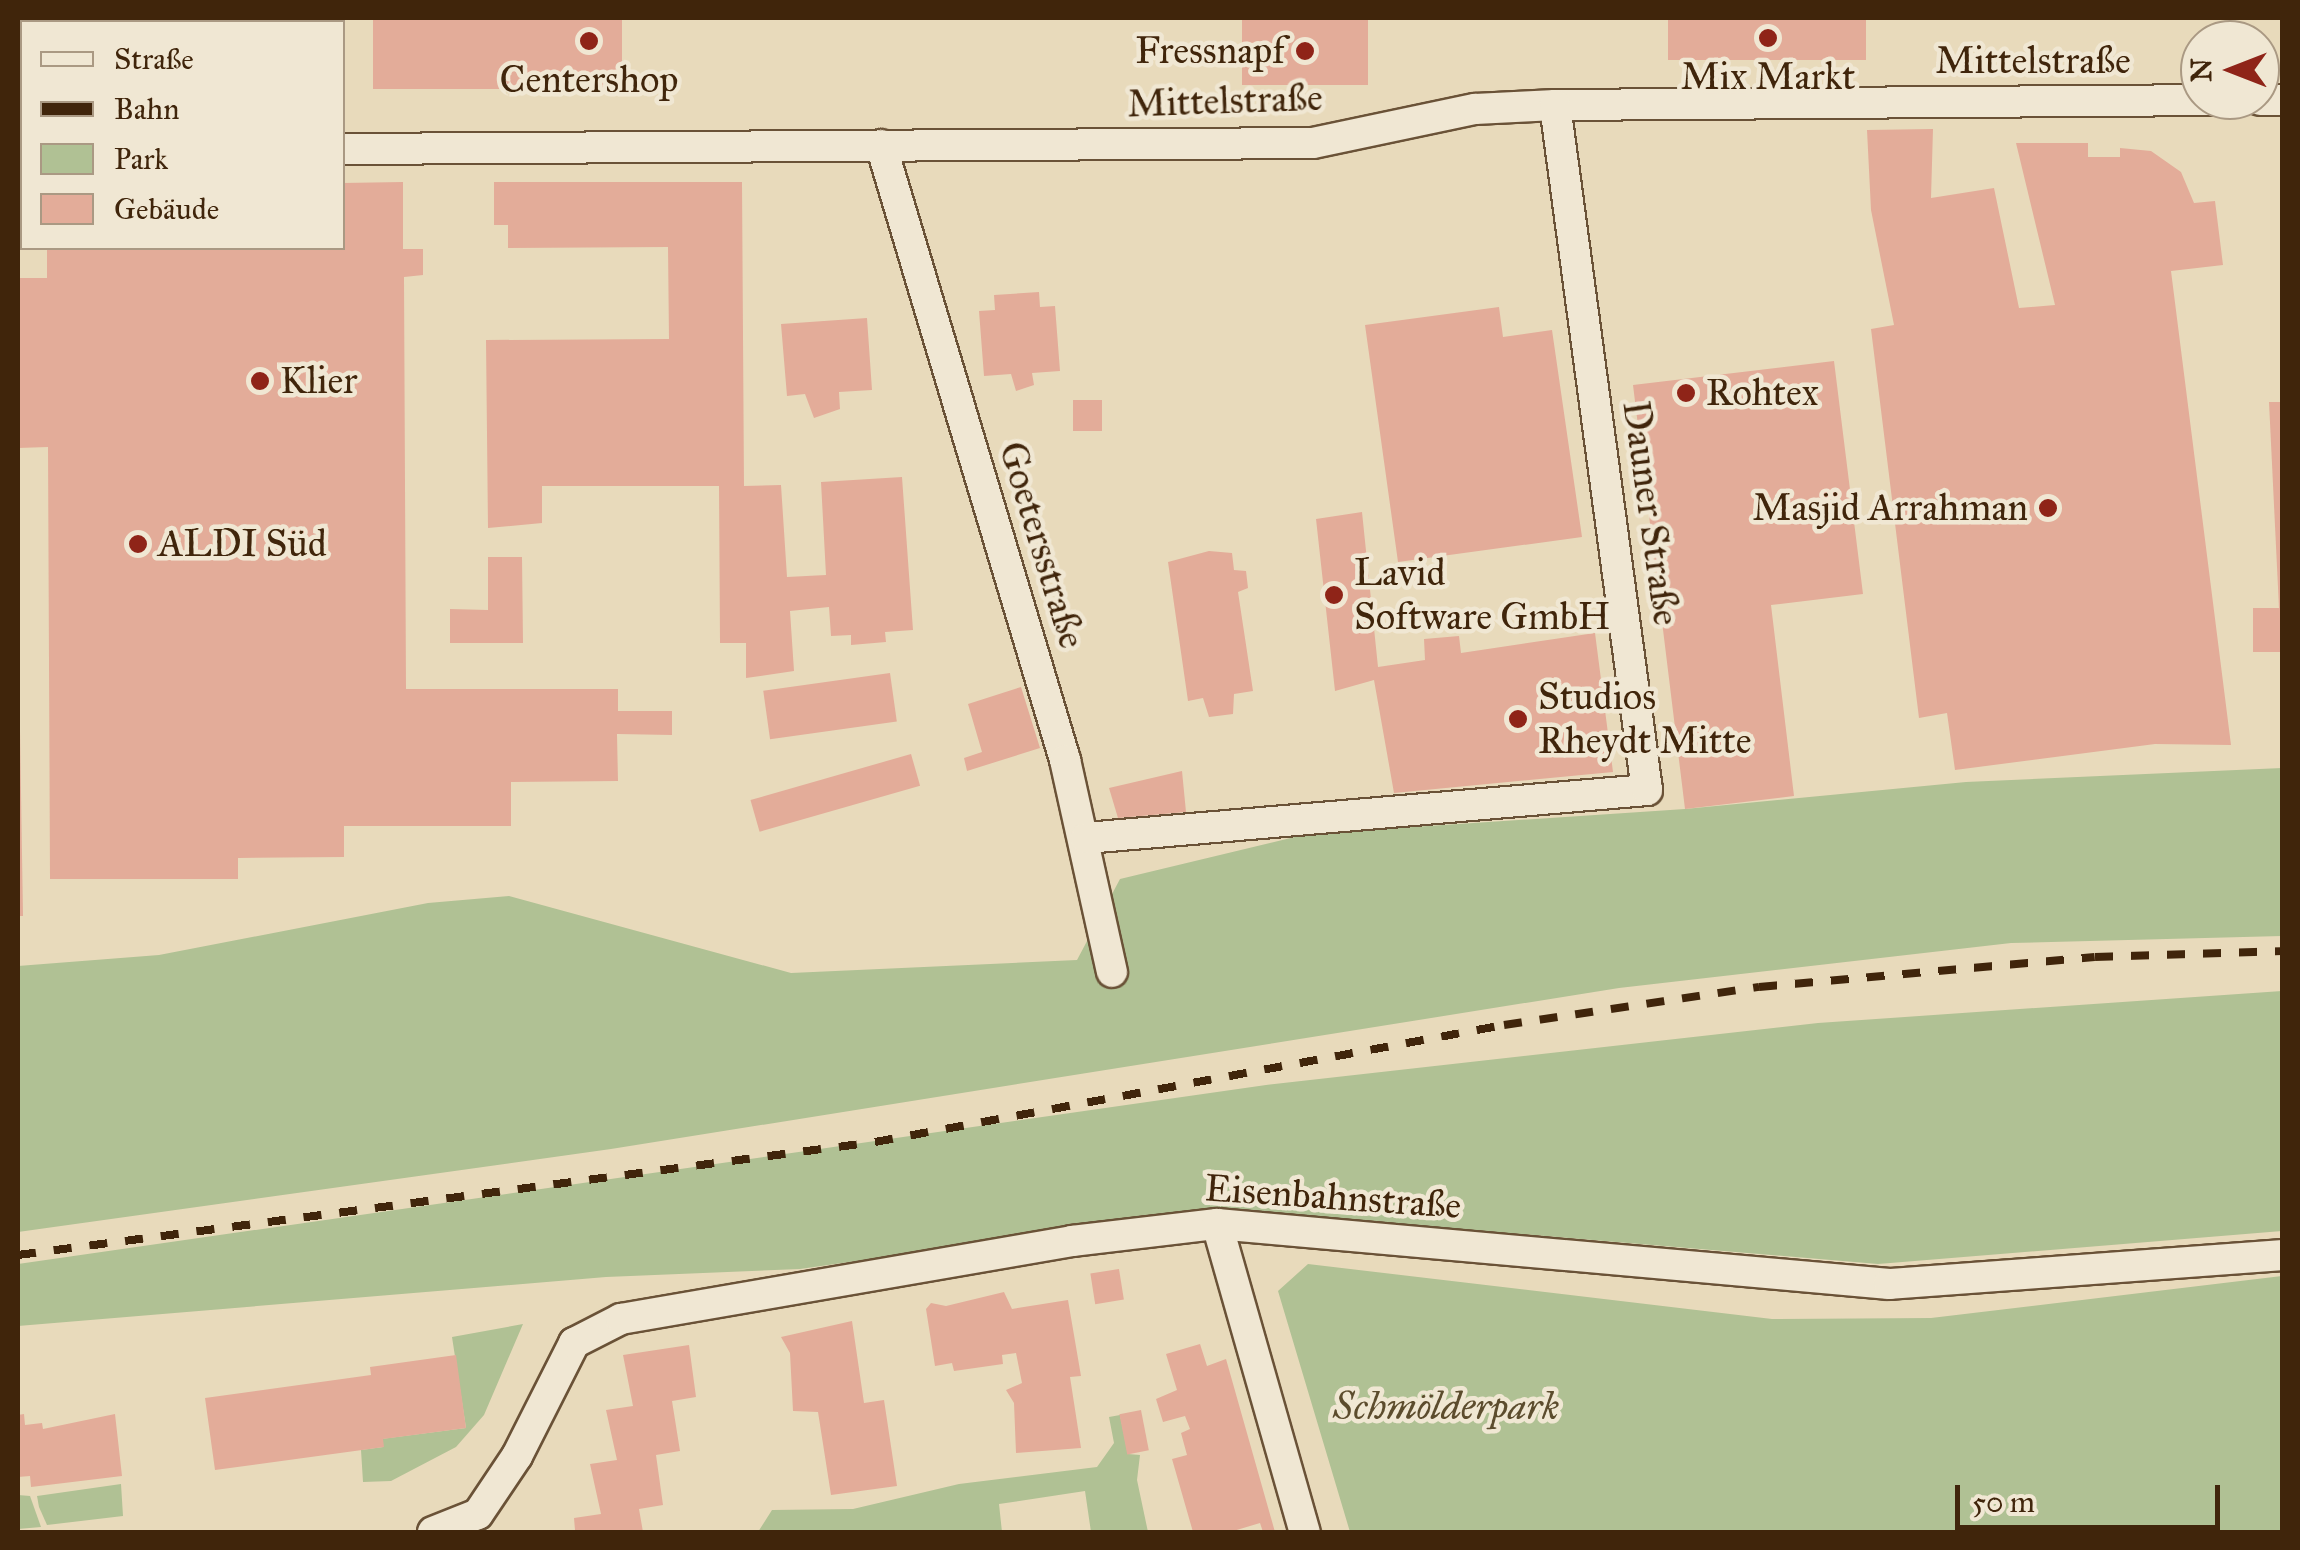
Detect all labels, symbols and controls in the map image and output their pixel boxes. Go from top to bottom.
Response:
legend [20,20,345,250]
north arrow [2180,20,2280,120]
marker: Mix Markt [1757,27,1779,49]
place label: Fressnapf [1135,28,1285,74]
marker: Centershop [578,30,600,52]
street label: Mittelstraße [1935,38,2131,84]
marker: Fressnapf [1294,40,1316,62]
text: Straße [114,41,194,77]
place label: Mix Markt [1681,54,1855,100]
place label: Centershop [500,57,678,103]
text: N [2184,58,2219,82]
street label: Mittelstraße [1126,75,1324,127]
text: Bahn [114,91,179,127]
text: Park [114,141,168,177]
text: Gebäude [114,191,219,227]
place label: Klier [280,358,358,404]
marker: Klier [249,370,271,392]
place label: Rohtex [1706,370,1819,416]
marker: Rohtex [1675,382,1697,404]
street label: Dauner Straße [1613,398,1689,628]
street label: Goetersstraße [989,436,1095,654]
place label: Masjid Arrahman [1752,485,2028,531]
marker: Masjid Arrahman [2037,497,2059,519]
place label: ALDI Süd [158,521,327,567]
marker: ALDI Süd [127,533,149,555]
place label: Lavid Software GmbH [1354,550,1610,640]
marker: Lavid Software GmbH [1323,584,1345,606]
place label: Studios Rheydt Mitte [1538,674,1752,764]
marker: Studios Rheydt Mitte [1507,708,1529,730]
street label: Eisenbahnstraße [1203,1165,1463,1229]
park label: Schmölderpark [1333,1384,1559,1430]
scale bar [1960,1465,2225,1527]
text: 50 m [1972,1484,2035,1520]

